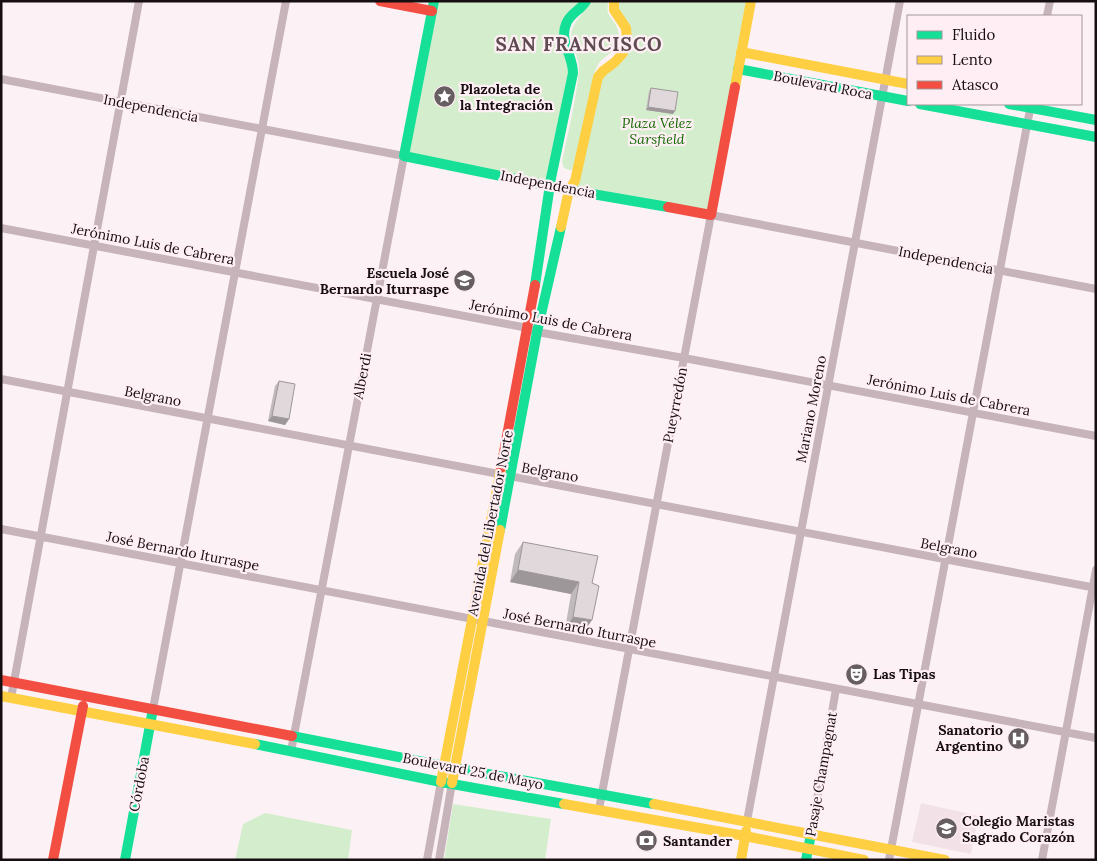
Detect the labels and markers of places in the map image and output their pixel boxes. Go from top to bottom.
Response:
place label: Plazoleta de la Integración [460,80,553,114]
place icon: Plazoleta de la Integración [432,85,456,109]
place label: Escuela José Bernardo Iturraspe [320,264,449,298]
school or university icon: Escuela José Bernardo Iturraspe [453,269,477,293]
theatre icon: Las Tipas [845,662,869,686]
place label: Las Tipas [873,665,936,683]
place label: Sanatorio Argentino [936,721,1003,755]
hospital icon: Sanatorio Argentino [1007,726,1031,750]
place label: Colegio Maristas Sagrado Corazón [962,812,1075,846]
school or university icon: Colegio Maristas Sagrado Corazón [934,817,958,841]
bank icon: Santander [635,829,659,853]
place label: Santander [663,832,732,850]

